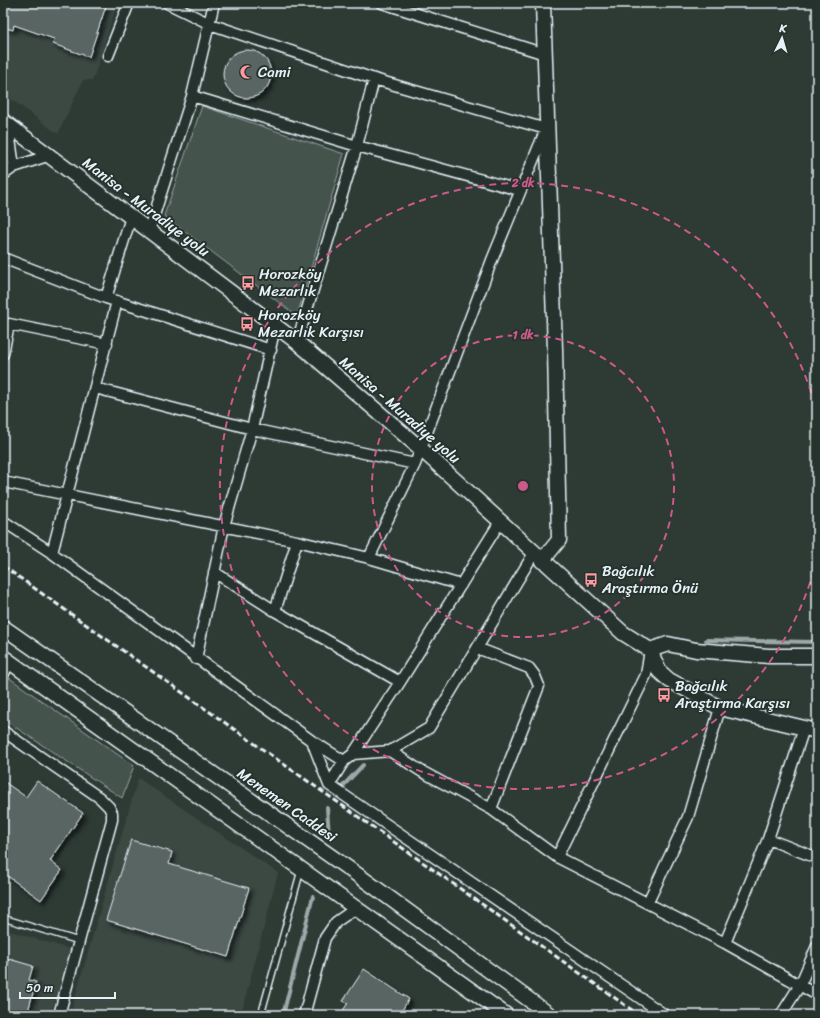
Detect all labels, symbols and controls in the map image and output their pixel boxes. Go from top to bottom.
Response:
north arrow [762,18,802,58]
text: K [778,19,788,38]
place label: Cami [258,59,291,85]
mosque icon: Cami [239,64,255,80]
street label: Manisa - Muradiye yolu [77,150,215,264]
text: 2 dk [511,172,535,194]
place label: Horozköy Mezarlık [259,261,322,304]
bus stop icon: Horozköy Mezarlık [240,275,256,291]
place label: Horozköy Mezarlık Karşısı [258,302,364,345]
bus stop icon: Horozköy Mezarlık Karşısı [239,316,255,332]
text: 1 dk [513,324,534,346]
street label: Manisa - Muradiye yolu [333,350,467,470]
centre of rings [516,479,530,493]
place label: Bağcılık Araştırma Önü [601,558,699,601]
bus stop icon: Bağcılık Araştırma Önü [583,572,599,588]
place label: Bağcılık Araştırma Karşısı [674,673,790,716]
bus stop icon: Bağcılık Araştırma Karşısı [656,687,672,703]
street label: Menemen Caddesi [232,761,343,850]
scale bar [20,974,115,1000]
text: 50 m [26,977,53,999]

